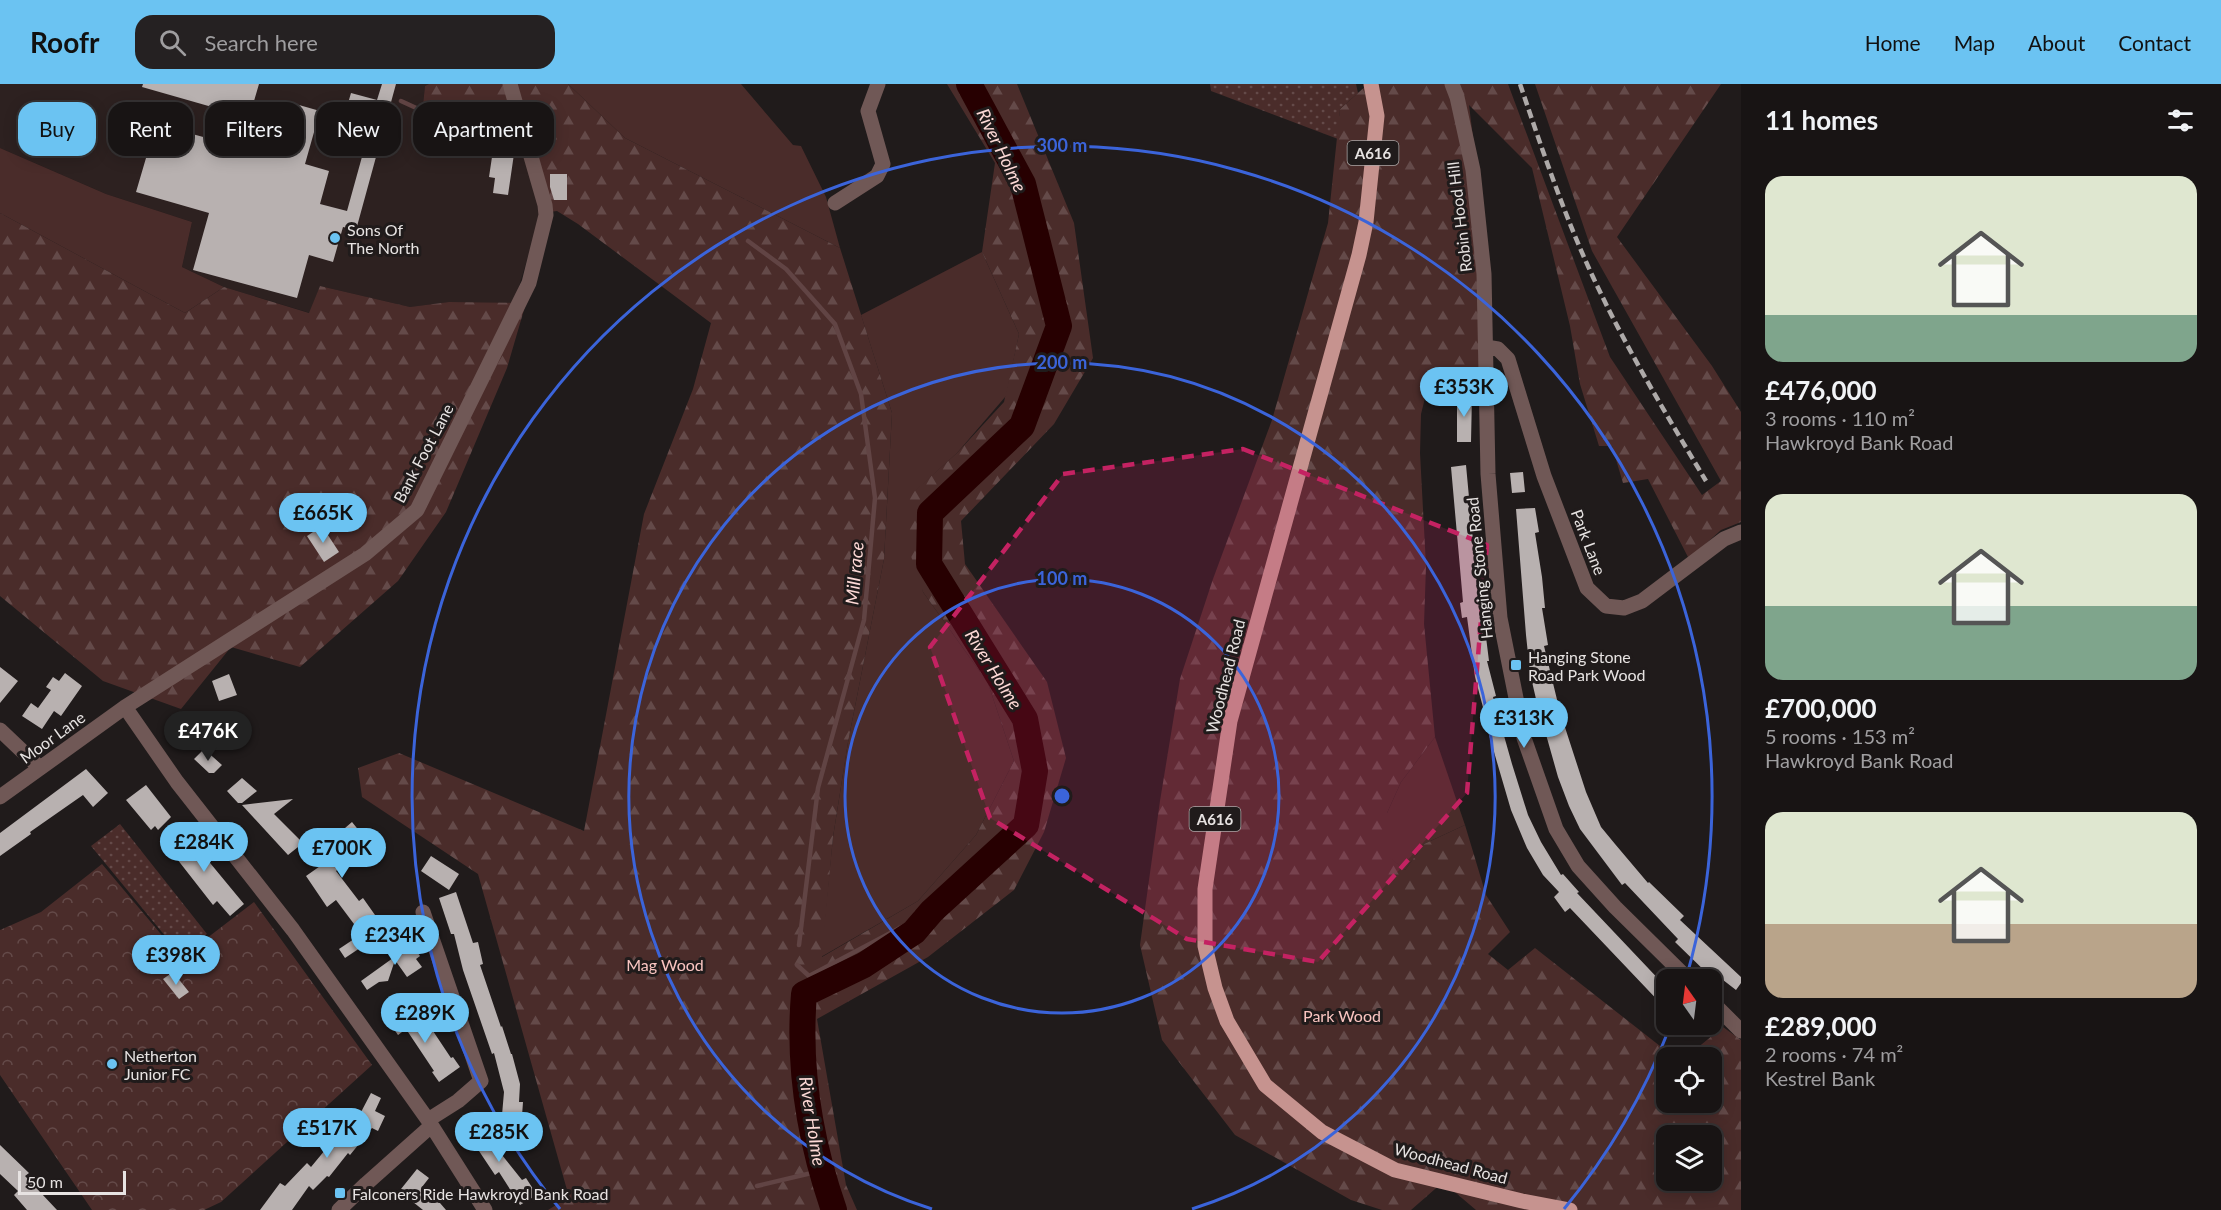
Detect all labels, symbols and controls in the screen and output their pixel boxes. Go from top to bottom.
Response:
search box [135,15,555,69]
text: Roofr [30,25,99,59]
icon: search [156,26,189,59]
text: Search here [204,29,318,56]
text: Home [1865,30,1921,55]
text: Map [1954,30,1995,55]
text: About [2028,30,2085,55]
text: Contact [2118,30,2191,55]
chip: Buy [18,102,96,156]
chip: Rent [108,102,193,156]
chip: Filters [205,102,304,156]
chip: New [316,102,401,156]
chip: Apartment [413,102,554,156]
text: 11 homes [1765,104,1878,136]
icon: filters [2164,104,2197,137]
water label: River Holme [972,105,1032,195]
text: 300 m [1037,134,1087,156]
road number: A616 [1348,141,1398,165]
street label: Robin Hood Hill [1443,161,1475,273]
icon: home [1927,215,2035,323]
place label: Sons Of The North [347,220,419,257]
marker: Sons Of The North [328,231,342,245]
text: 200 m [1037,351,1087,373]
pin: £353K [1422,367,1506,418]
text: £353K [1434,374,1494,398]
text: £476,000 [1765,374,1877,406]
street label: Bank Foot Lane [389,400,457,506]
text: 3 rooms · 110 m² [1765,406,1915,430]
text: Hawkroyd Bank Road [1765,430,1953,454]
pin: £665K [281,493,365,544]
street label: Hanging Stone Road [1462,496,1496,640]
text: £665K [293,500,353,524]
street label: Park Lane [1568,506,1610,578]
icon: home [1927,533,2035,641]
water label: Mill race [840,540,868,606]
text: 100 m [1037,567,1087,589]
street label: Woodhead Road [1202,617,1248,735]
water label: River Holme [961,625,1027,713]
place label: Hanging Stone Road Park Wood [1528,647,1646,684]
marker: Hanging Stone Road Park Wood [1509,658,1523,672]
text: £700,000 [1765,692,1877,724]
pin: £313K [1482,698,1566,749]
text: £313K [1494,705,1554,729]
street label: Moor Lane [16,707,88,767]
pin: £476K [166,711,250,762]
text: £476K [178,718,238,742]
text: 5 rooms · 153 m² [1765,724,1915,748]
text: Hawkroyd Bank Road [1765,748,1953,772]
centre of rings [1052,786,1072,806]
road number: A616 [1190,807,1240,831]
pin: £284K [162,822,246,873]
pin: £700K [300,828,384,879]
text: £284K [174,829,234,853]
text: £700K [312,835,372,859]
icon: home [1927,851,2035,959]
pin: £234K [353,915,437,966]
text: £234K [365,922,425,946]
pin: £398K [134,935,218,986]
text: £398K [146,942,206,966]
park label: Mag Wood [626,955,704,974]
north arrow [1656,969,1722,1035]
map controls [1656,969,1722,1191]
pin: £289K [383,993,467,1044]
text: £289K [395,1000,455,1024]
park label: Park Wood [1303,1006,1381,1025]
text: £289,000 [1765,1010,1877,1042]
text: 2 rooms · 74 m² [1765,1042,1903,1066]
place label: Netherton Junior FC [124,1046,197,1083]
button: locate [1656,1047,1722,1113]
marker: Netherton Junior FC [105,1057,119,1071]
text: Kestrel Bank [1765,1066,1875,1090]
water label: River Holme [795,1075,831,1167]
pin: £517K [285,1108,369,1159]
pin: £285K [457,1112,541,1163]
text: £517K [297,1115,357,1139]
text: £285K [469,1119,529,1143]
button: layers [1656,1125,1722,1191]
street label: Woodhead Road [1392,1139,1510,1187]
scale bar [18,1168,126,1196]
text: 50 m [27,1172,63,1191]
place label: Falconers Ride Hawkroyd Bank Road [352,1184,608,1203]
marker: Falconers Ride Hawkroyd Bank Road [333,1186,347,1200]

